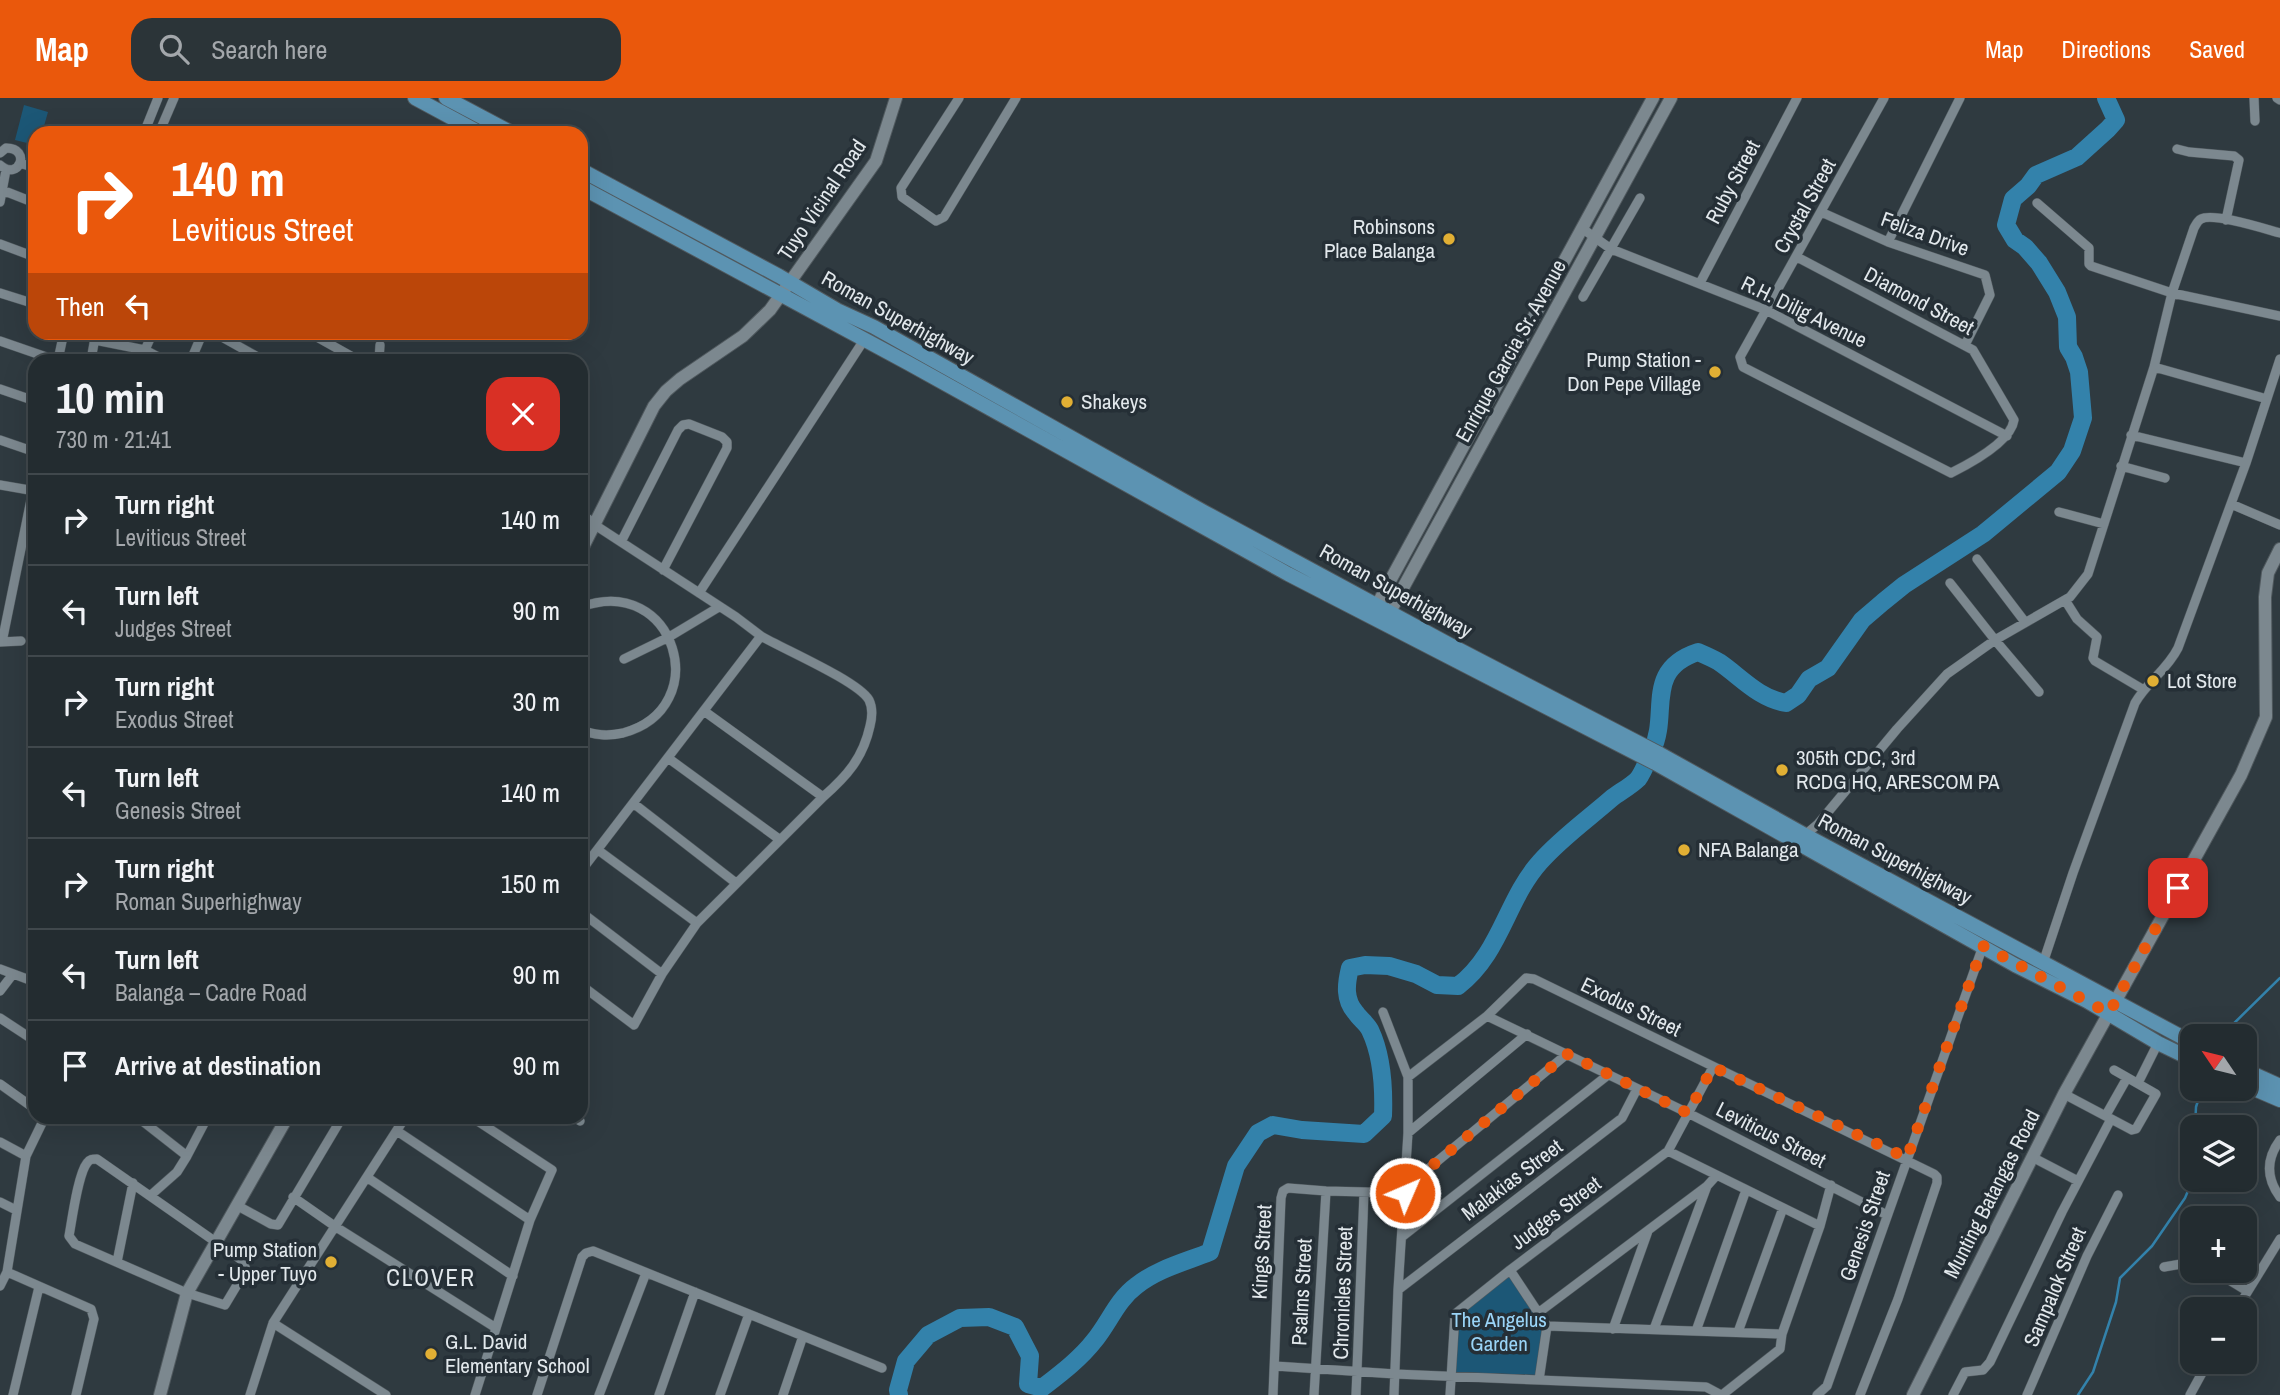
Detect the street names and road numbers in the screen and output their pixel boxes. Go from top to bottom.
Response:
street label: Tuyo Vicinal Road [770,134,873,266]
street label: Ruby Street [1698,135,1767,229]
street label: Crystal Street [1767,153,1843,258]
street label: Feliza Drive [1877,204,1973,263]
street label: Enrique Garcia Sr. Avenue [1448,254,1573,447]
street label: Diamond Street [1859,259,1979,342]
street label: Roman Superhighway [817,264,980,372]
street label: R.H. Dilig Avenue [1736,269,1872,355]
street label: Roman Superhighway [1315,537,1478,645]
street label: Roman Superhighway [1813,806,1978,912]
street label: Exodus Street [1576,970,1686,1043]
street label: Leviticus Street [1711,1094,1831,1175]
street label: Munting Batangas Road [1936,1104,2047,1283]
street label: Malakias Street [1455,1132,1568,1227]
street label: Genesis Street [1832,1167,1897,1285]
street label: Judges Street [1505,1169,1607,1256]
street label: Kings Street [1245,1204,1278,1300]
street label: Sampalok Street [2016,1222,2093,1351]
street label: Chronicles Street [1326,1226,1359,1360]
street label: Psalms Street [1284,1237,1319,1346]

